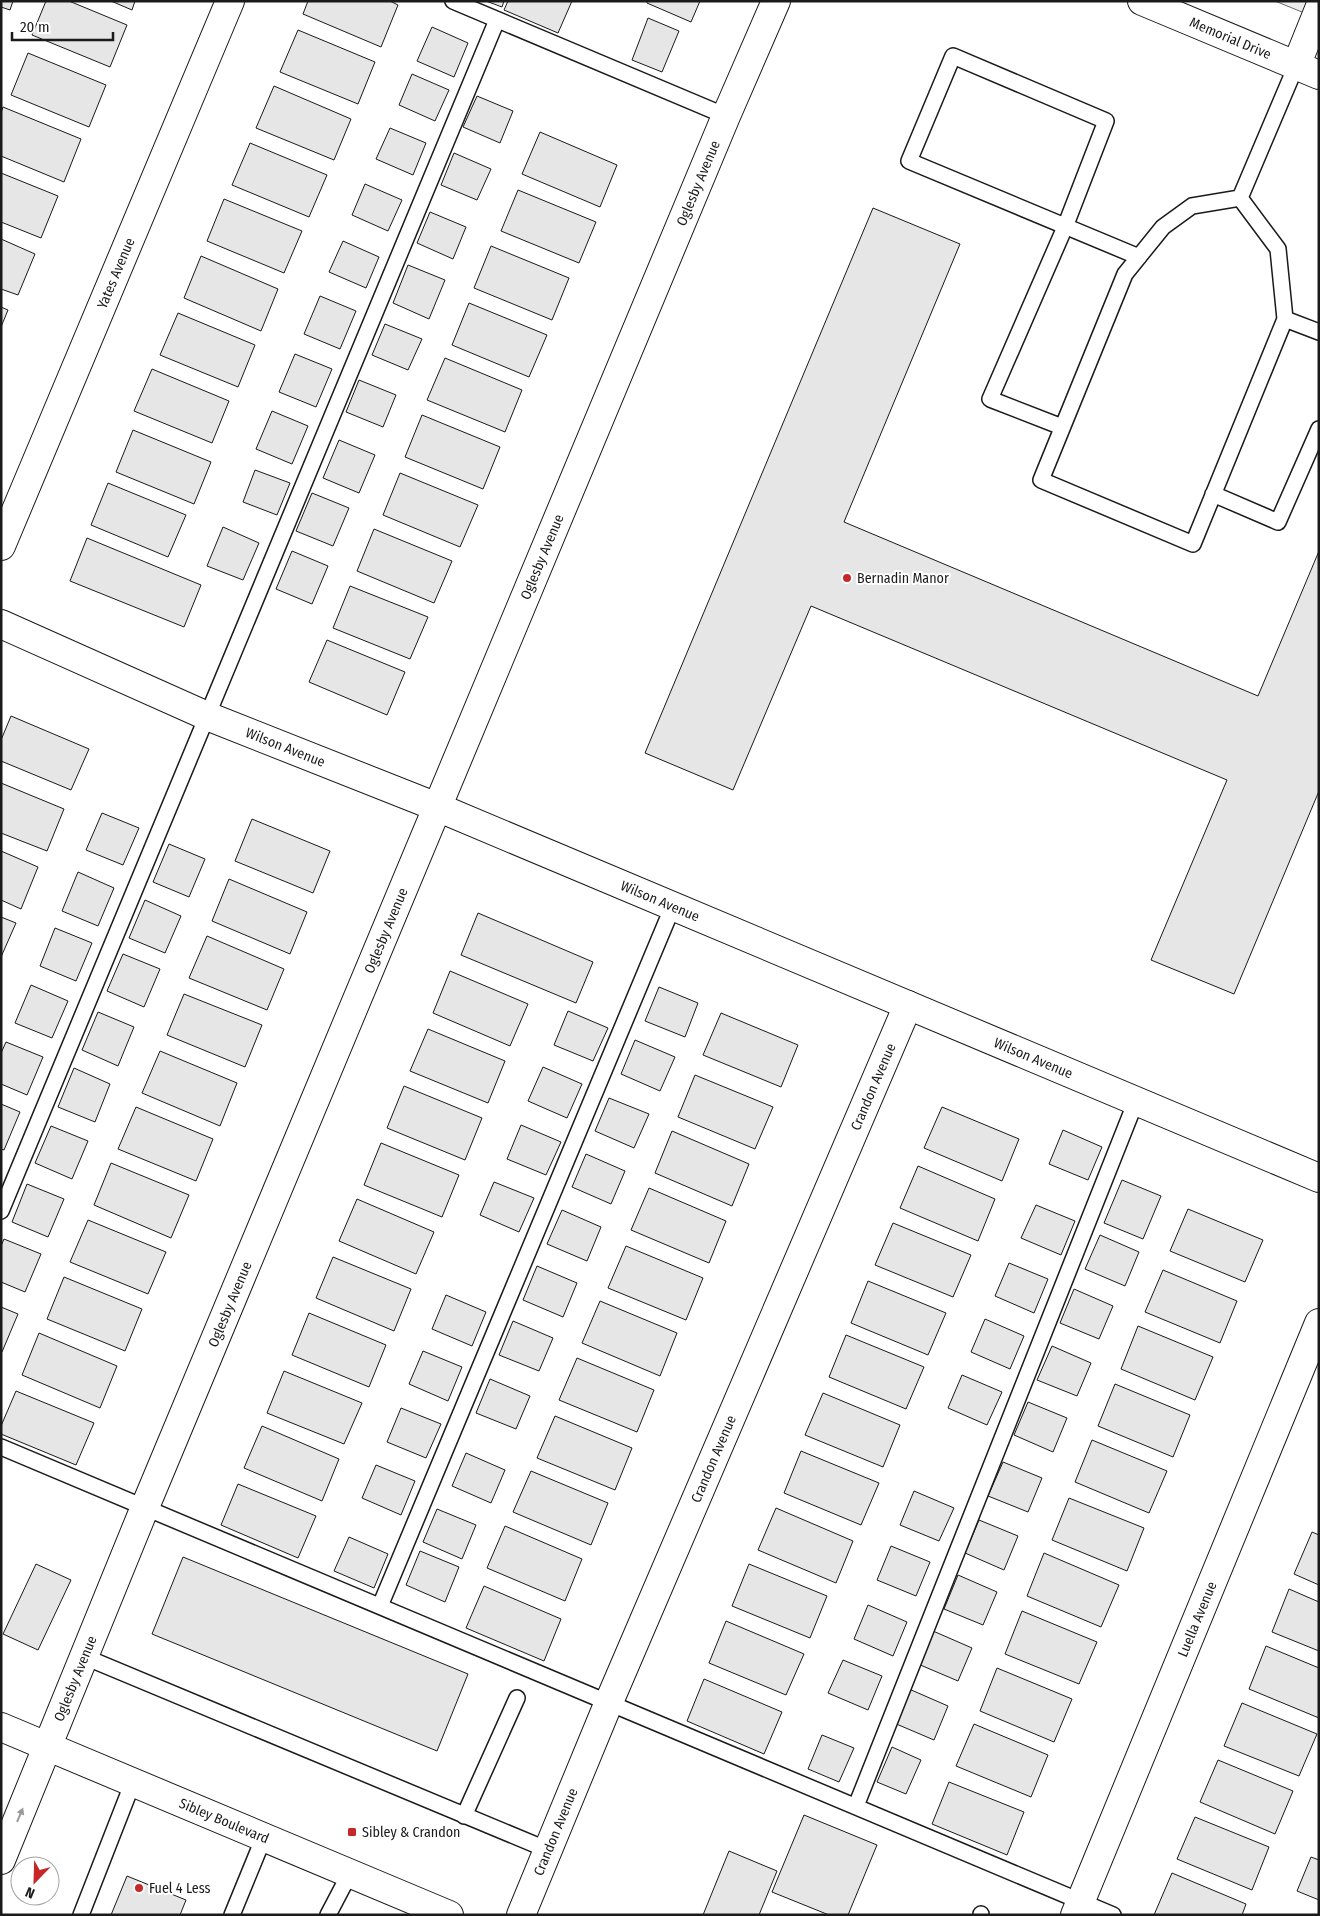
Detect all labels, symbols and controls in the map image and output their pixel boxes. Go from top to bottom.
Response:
scale bar [12,10,114,42]
street label: Memorial Drive [1187,13,1274,63]
text: 20 m [20,18,50,36]
street label: Oglesby Avenue [673,138,723,228]
street label: Yates Avenue [93,235,138,311]
street label: Oglesby Avenue [517,511,567,602]
place label: Bernadin Manor [857,570,949,587]
marker: Bernadin Manor [841,572,853,584]
street label: Wilson Avenue [243,724,328,770]
street label: Wilson Avenue [618,877,702,925]
street label: Oglesby Avenue [360,885,411,976]
street label: Wilson Avenue [991,1034,1075,1082]
street label: Crandon Avenue [847,1040,899,1133]
street label: Oglesby Avenue [204,1259,255,1349]
street label: Crandon Avenue [687,1413,740,1505]
street label: Luella Avenue [1174,1579,1220,1659]
street label: Oglesby Avenue [50,1633,100,1724]
street label: Crandon Avenue [530,1785,581,1878]
street label: Sibley Boulevard [177,1794,272,1847]
one-way arrow [16,1807,24,1822]
place label: Sibley & Crandon [362,1824,460,1841]
marker: Sibley & Crandon [346,1826,358,1838]
north arrow [10,1856,60,1906]
place label: Fuel 4 Less [149,1880,211,1897]
marker: Fuel 4 Less [133,1882,145,1894]
text: N [23,1883,37,1902]

